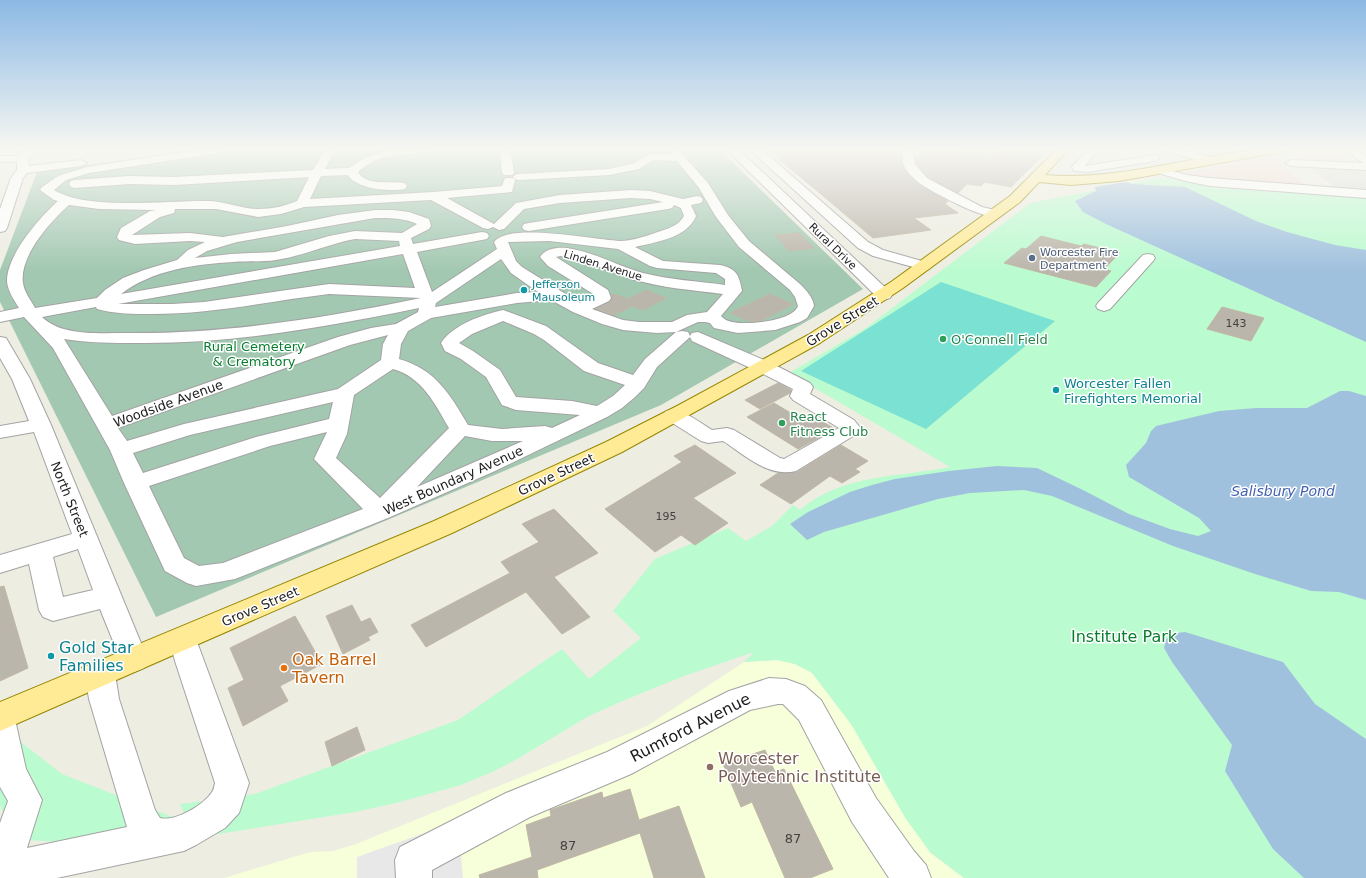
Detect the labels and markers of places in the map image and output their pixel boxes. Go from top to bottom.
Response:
place label: Worcester Fire Department [1040,246,1119,272]
marker: Worcester Fire Department [1027,253,1037,263]
place label: Jefferson Mausoleum [531,278,595,304]
marker: Jefferson Mausoleum [519,285,529,295]
place label: O'Connell Field [951,332,1048,347]
marker: O'Connell Field [938,334,948,344]
place label: Worcester Fallen Firefighters Memorial [1064,376,1202,406]
marker: Worcester Fallen Firefighters Memorial [1051,385,1061,395]
place label: React Fitness Club [790,409,868,439]
marker: React Fitness Club [777,418,787,428]
place label: Gold Star Families [59,638,134,675]
place label: Oak Barrel Tavern [291,650,376,687]
marker: Gold Star Families [46,651,56,661]
marker: Oak Barrel Tavern [279,663,289,673]
place label: Worcester Polytechnic Institute [718,749,881,786]
marker: Worcester Polytechnic Institute [705,762,715,772]

